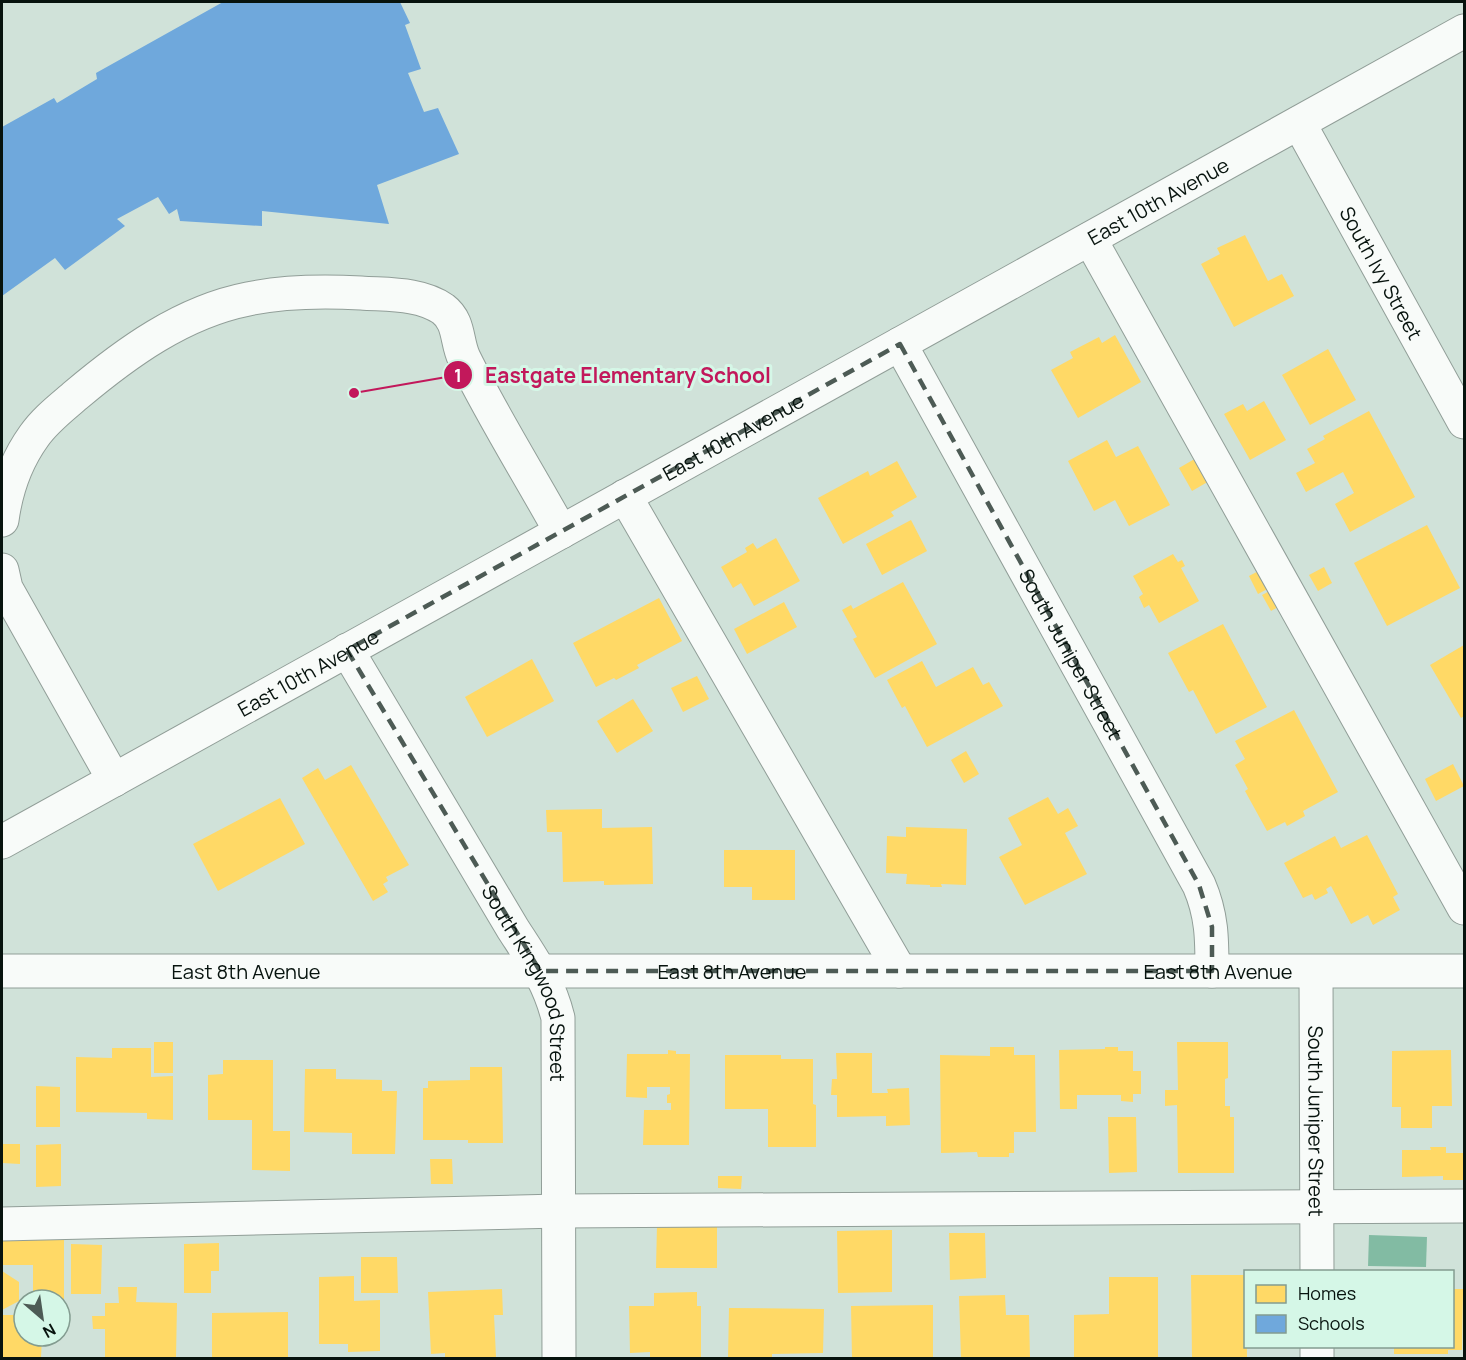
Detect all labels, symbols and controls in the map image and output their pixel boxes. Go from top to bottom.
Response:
street label: East 10th Avenue [1083,151,1233,251]
street label: South Ivy Street [1334,201,1429,344]
callout: Eastgate Elementary School [443,356,783,395]
text: Eastgate Elementary School [485,361,771,389]
text: 1 [454,363,462,387]
street label: East 10th Avenue [658,386,808,486]
street label: South Juniper Street [1013,564,1129,744]
street label: East 10th Avenue [233,622,383,722]
street label: South Kingwood Street [476,880,572,1082]
street label: East 8th Avenue [171,958,321,985]
street label: East 8th Avenue [657,958,807,985]
street label: East 8th Avenue [1143,958,1293,985]
street label: South Juniper Street [1303,1025,1330,1217]
legend [1244,1270,1454,1348]
text: Homes [1298,1281,1356,1305]
north arrow [12,1288,72,1348]
text: Schools [1298,1311,1365,1335]
text: N [39,1319,60,1344]

